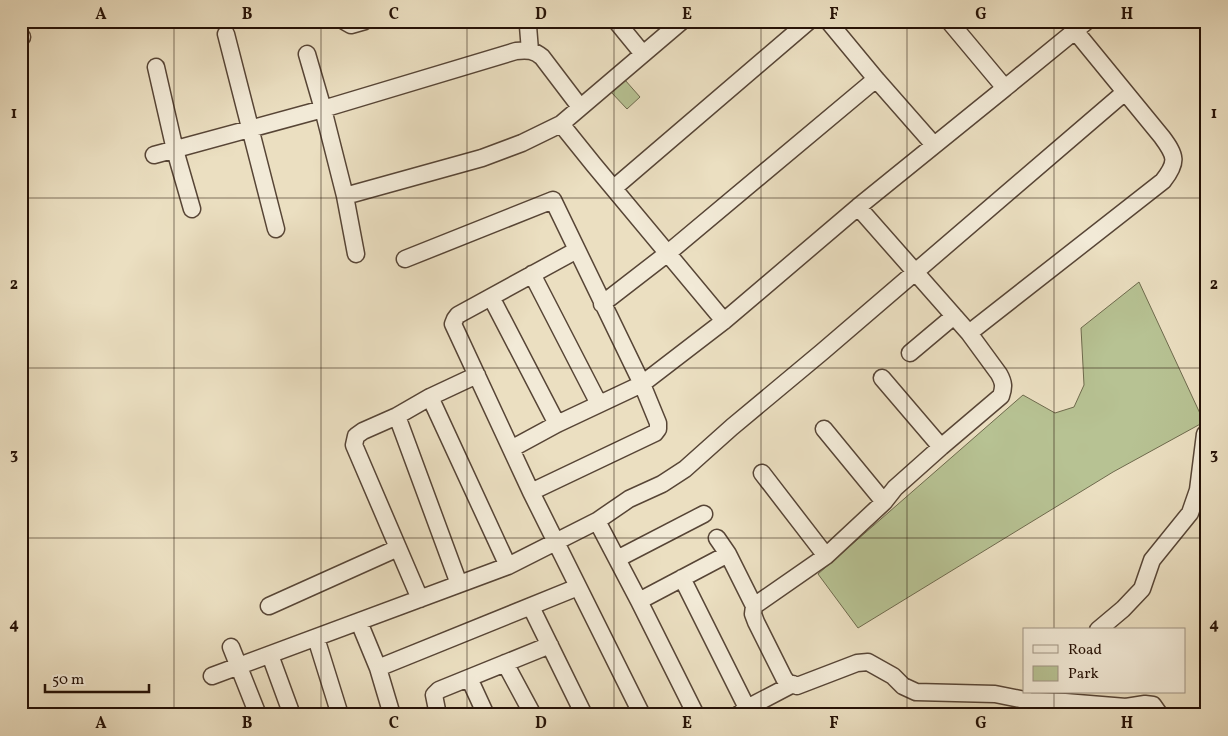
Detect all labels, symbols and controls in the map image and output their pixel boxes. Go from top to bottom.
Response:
text: A [95,4,107,26]
text: B [242,4,253,26]
text: C [389,4,399,26]
text: D [535,4,547,26]
text: E [682,4,692,26]
text: F [829,4,839,26]
text: G [975,4,987,26]
text: H [1121,4,1133,26]
text: 1 [11,103,17,125]
text: 1 [1211,103,1217,125]
text: 2 [10,274,18,296]
text: 2 [1210,274,1218,296]
text: 3 [10,444,18,466]
text: 3 [1210,444,1218,466]
text: 4 [9,614,19,636]
text: 4 [1209,614,1219,636]
legend [1023,628,1186,694]
text: Road [1068,640,1102,661]
scale bar [45,661,149,693]
text: Park [1068,664,1099,685]
text: 50 m [52,670,84,691]
text: A [95,713,107,735]
text: B [242,713,253,735]
text: C [389,713,399,735]
text: D [535,713,547,735]
text: E [682,713,692,735]
text: F [829,713,839,735]
text: G [975,713,987,735]
text: H [1121,713,1133,735]

